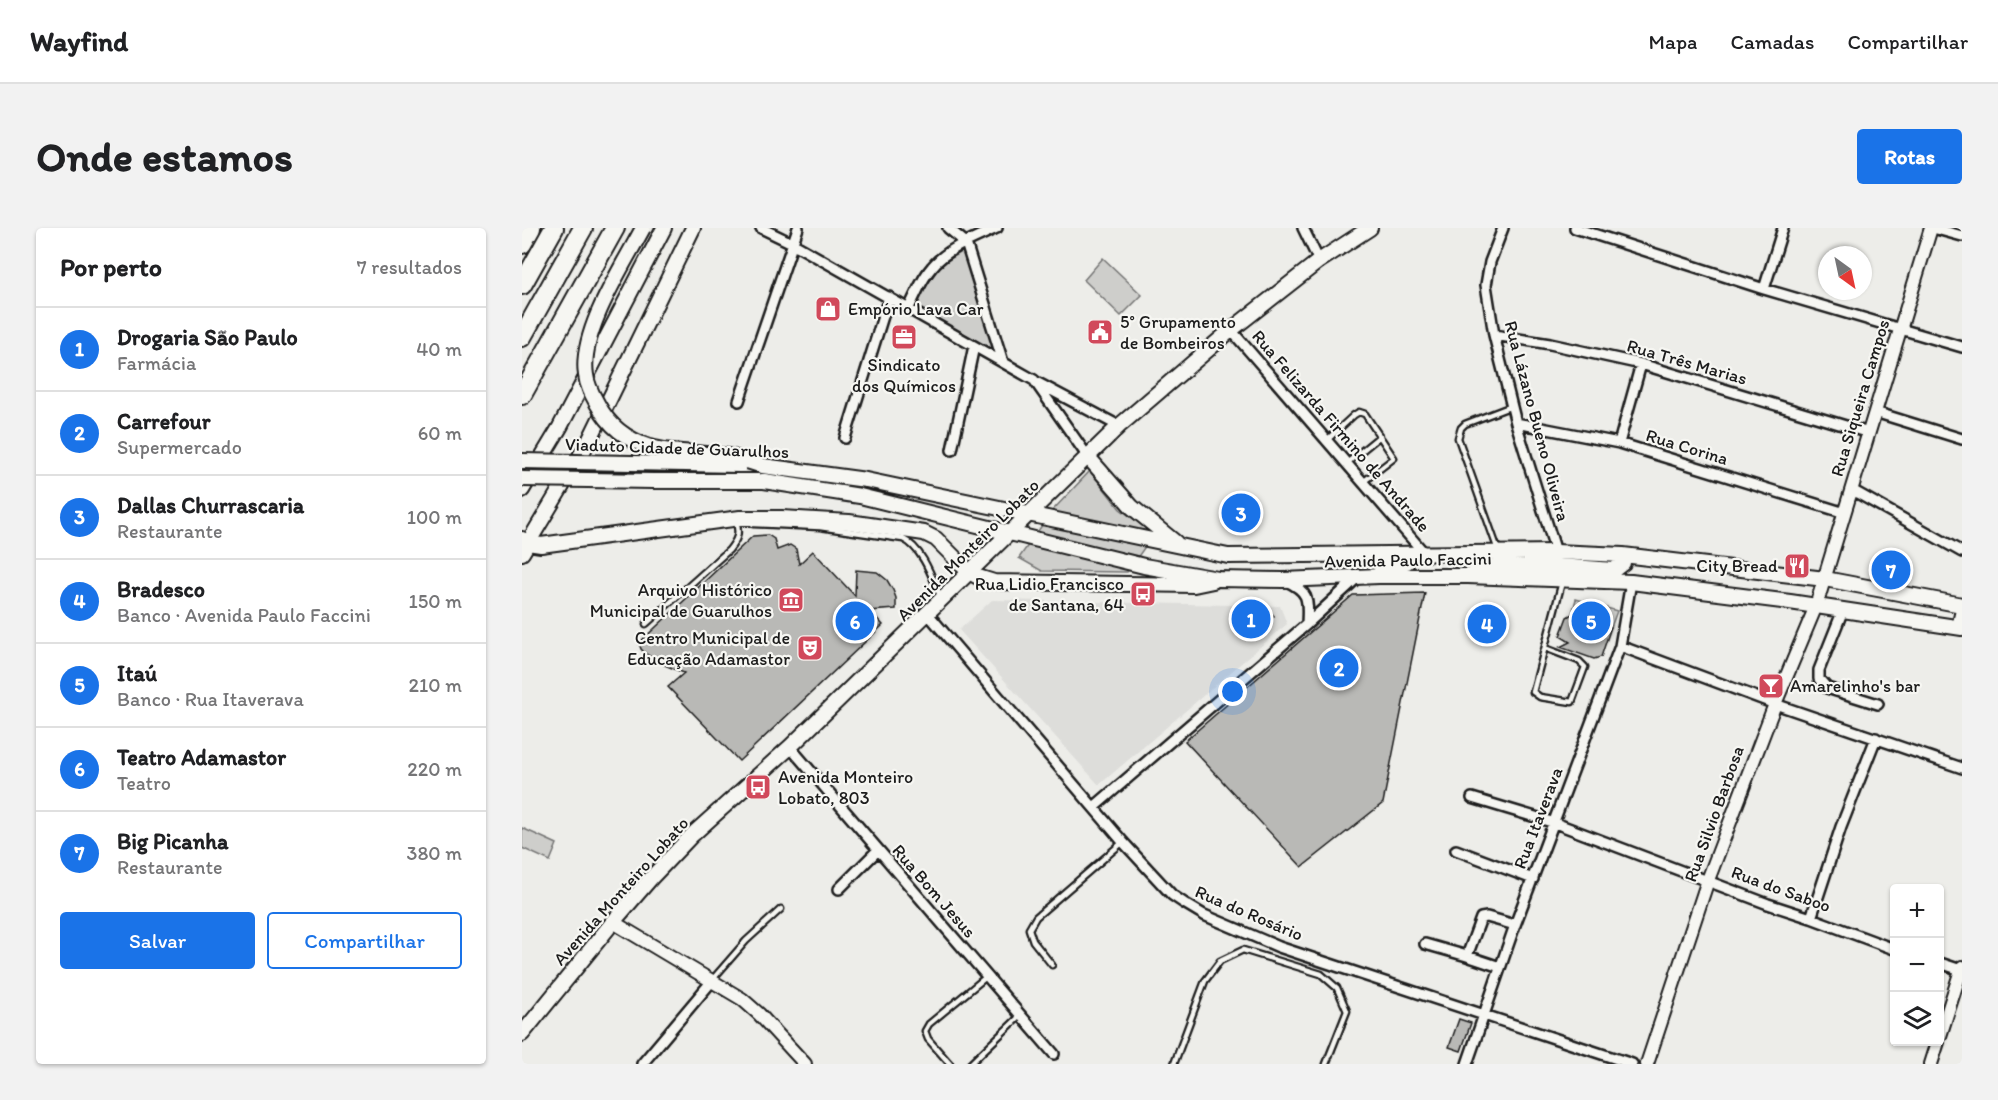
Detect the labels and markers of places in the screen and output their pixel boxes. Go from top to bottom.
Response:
shop icon: Empório Lava Car [813,294,843,324]
place label: Empório Lava Car [848,298,984,320]
place label: 5° Grupamento de Bombeiros [1120,311,1236,354]
public building icon: 5° Grupamento de Bombeiros [1085,317,1115,347]
office icon: Sindicato dos Químicos [889,322,919,352]
place label: Sindicato dos Químicos [852,354,956,397]
pin: 3 [1222,490,1260,536]
pin: 7 [1872,548,1910,592]
restaurant icon: City Bread [1782,551,1812,581]
place label: City Bread [1696,555,1778,577]
place label: Rua Lidio Francisco de Santana, 64 [975,573,1124,616]
place label: Arquivo Histórico Municipal de Guarulhos [590,579,772,622]
bus stop icon: Rua Lidio Francisco de Santana, 64 [1128,579,1158,609]
museum icon: Arquivo Histórico Municipal de Guarulhos [776,585,806,615]
pin: 1 [1232,596,1270,642]
pin: 6 [836,598,874,644]
pin: 5 [1572,598,1610,644]
pin: 4 [1468,602,1506,646]
place label: Centro Municipal de Educação Adamastor [627,627,790,670]
theatre icon: Centro Municipal de Educação Adamastor [795,633,825,663]
pin: 2 [1320,646,1358,690]
bar icon: Amarelinho's bar [1756,671,1786,701]
place label: Amarelinho's bar [1790,675,1920,697]
place label: Avenida Monteiro Lobato, 803 [778,766,913,809]
bus stop icon: Avenida Monteiro Lobato, 803 [743,772,773,802]

